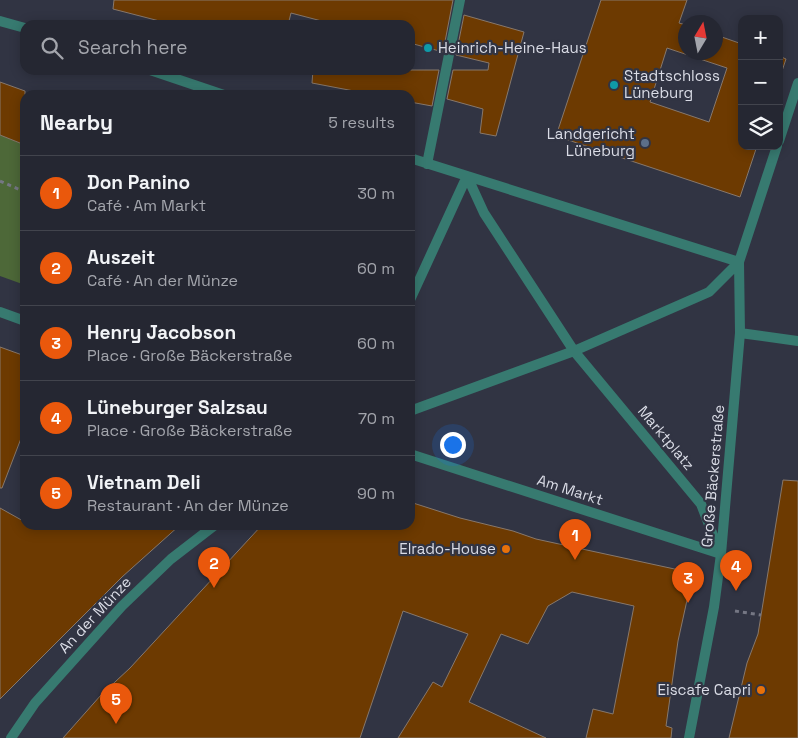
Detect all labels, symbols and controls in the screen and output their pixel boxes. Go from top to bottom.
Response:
north arrow [678,15,723,60]
map controls [738,15,783,150]
button: + [738,15,783,60]
search box [20,20,415,75]
icon: search [38,34,66,62]
text: Search here [78,35,188,60]
place label: Heinrich-Heine-Haus [438,38,587,57]
marker: Heinrich-Heine-Haus [422,42,434,54]
button: − [738,60,783,105]
place label: Stadtschloss Lüneburg [624,66,720,102]
marker: Stadtschloss Lüneburg [608,79,620,91]
button: layers [738,105,783,150]
text: Nearby [40,109,113,136]
text: 5 results [328,112,395,133]
place label: Landgericht Lüneburg [547,124,635,160]
marker: Landgericht Lüneburg [639,137,651,149]
text: Don Panino [87,170,190,195]
text: 1 [52,183,60,204]
text: 30 m [357,183,395,204]
text: Café · Am Markt [87,195,206,216]
text: Auszeit [87,245,155,270]
text: 2 [51,258,61,279]
text: 60 m [357,258,395,279]
text: Café · An der Münze [87,270,238,291]
text: Henry Jacobson [87,320,236,345]
text: 3 [51,333,61,354]
text: 60 m [357,333,395,354]
text: Place · Große Bäckerstraße [87,345,292,366]
text: Lüneburger Salzsau [87,395,268,420]
street label: Marktplatz [634,402,699,474]
street label: Große Bäckerstraße [697,404,728,548]
text: 4 [51,408,61,429]
text: 70 m [358,408,395,429]
text: Place · Große Bäckerstraße [87,420,292,441]
your location [440,432,466,458]
text: Vietnam Deli [87,470,201,495]
street label: Am Markt [535,470,606,509]
text: 5 [51,483,61,504]
text: 90 m [357,483,395,504]
text: Restaurant · An der Münze [87,495,289,516]
pin: 1 [559,519,591,560]
place label: Elrado-House [399,539,496,558]
marker: Elrado-House [500,543,512,555]
pin: 2 [198,547,230,588]
pin: 4 [720,550,752,591]
pin: 3 [672,562,704,603]
street label: An der Münze [54,572,135,657]
place label: Eiscafe Capri [658,680,751,699]
pin: 5 [100,683,132,724]
marker: Eiscafe Capri [755,684,767,696]

